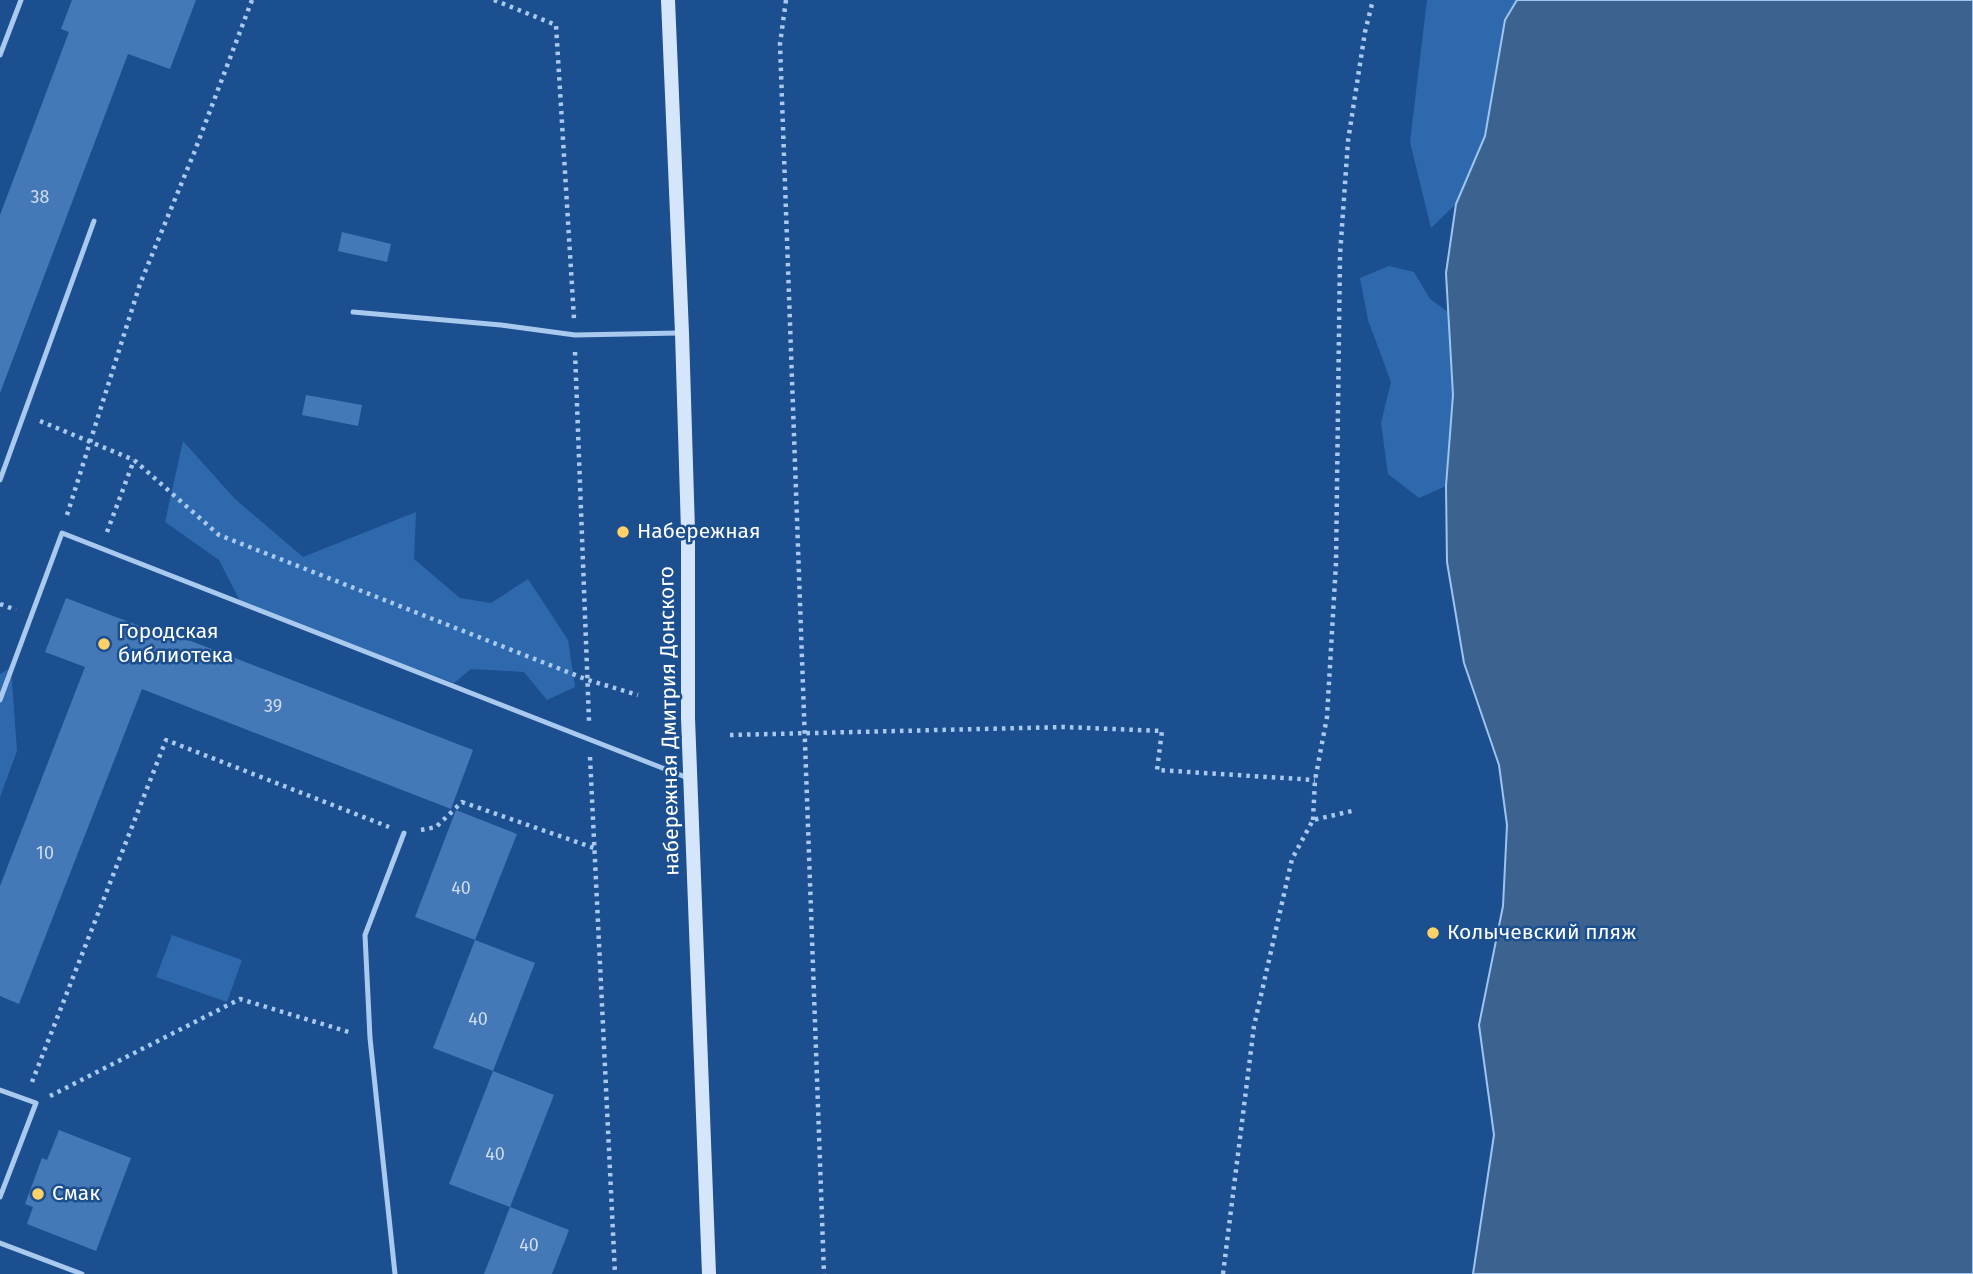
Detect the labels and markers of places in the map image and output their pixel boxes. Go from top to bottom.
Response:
place label: Набережная [637,519,761,545]
marker: Набережная [615,524,631,540]
place label: Городская библиотека [118,619,234,669]
marker: Городская библиотека [96,636,112,652]
place label: Колычевский пляж [1447,920,1636,946]
marker: Колычевский пляж [1425,925,1441,941]
place label: Смак [52,1181,100,1207]
marker: Смак [30,1186,46,1202]

